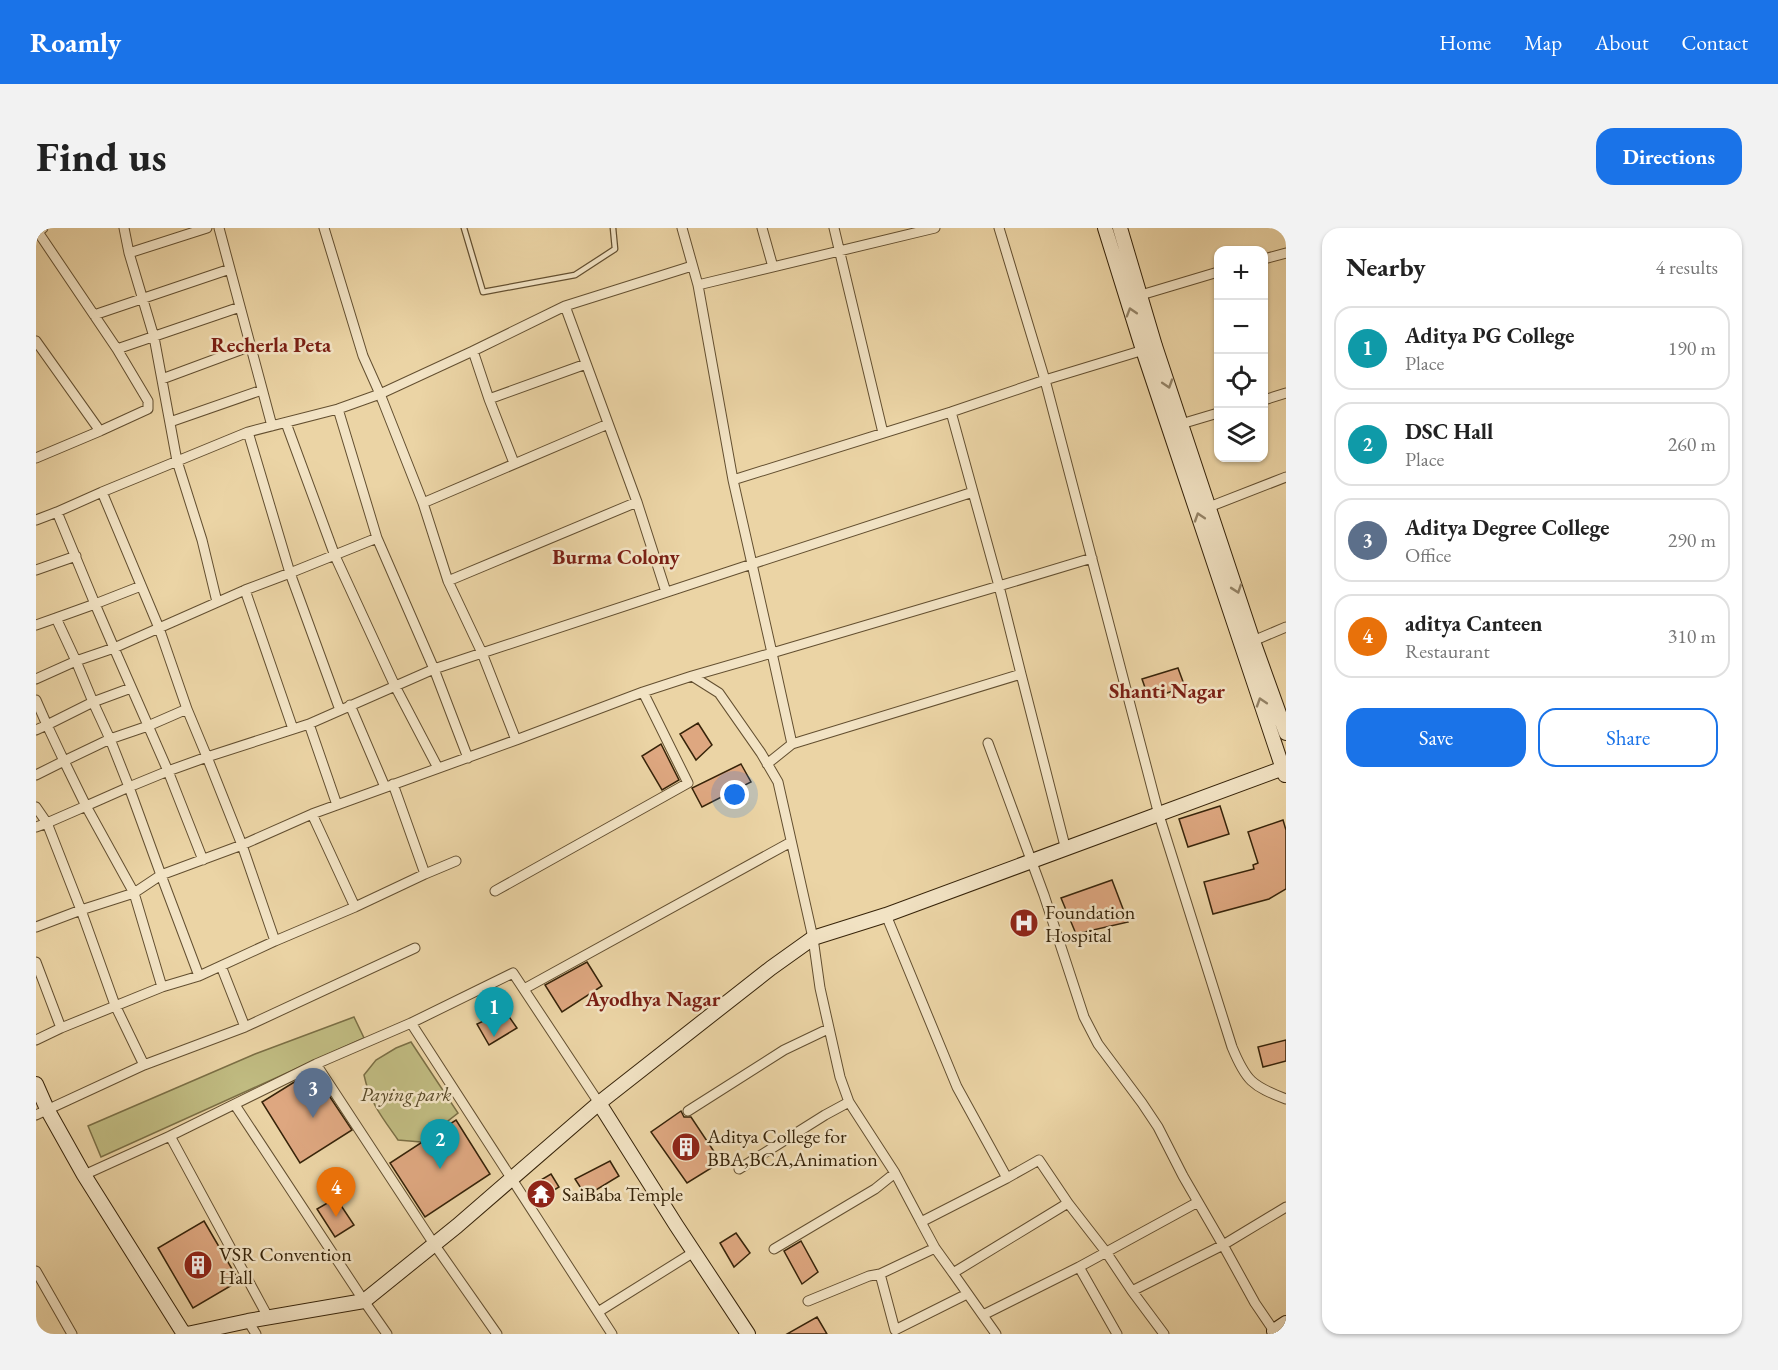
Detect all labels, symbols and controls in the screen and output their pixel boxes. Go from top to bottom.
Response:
text: Roamly [30,24,121,60]
text: Home [1439,29,1491,56]
text: Map [1524,29,1562,56]
text: About [1595,29,1648,56]
text: Contact [1681,29,1748,56]
button: Directions [1596,128,1742,185]
text: Find us [36,129,167,184]
map controls [1214,246,1268,462]
button: + [1214,246,1268,300]
text: Nearby [1346,250,1426,284]
text: 4 results [1655,254,1718,280]
button: − [1214,300,1268,354]
one-way arrow [1126,307,1138,318]
text: Aditya PG College [1405,321,1574,350]
district label: Recherla Peta [211,331,332,358]
text: 1 [1362,335,1373,361]
text: 190 m [1668,335,1716,361]
text: Place [1405,350,1444,376]
button: locate [1214,354,1268,408]
one-way arrow [1160,378,1173,389]
button: layers [1214,408,1268,462]
text: DSC Hall [1405,417,1493,446]
text: 2 [1362,431,1373,457]
text: 260 m [1668,431,1716,457]
text: Place [1405,446,1444,472]
one-way arrow [1194,512,1206,523]
text: Aditya Degree College [1405,513,1609,542]
text: 3 [1362,527,1373,553]
text: 290 m [1668,527,1716,553]
text: Office [1405,542,1451,568]
district label: Burma Colony [552,543,681,570]
one-way arrow [1229,583,1242,594]
text: aditya Canteen [1405,609,1543,638]
text: 4 [1362,623,1373,649]
text: 310 m [1668,623,1716,649]
text: Restaurant [1405,638,1490,664]
district label: Shanti Nagar [1109,677,1225,704]
one-way arrow [1256,697,1268,708]
button: Save [1346,708,1526,767]
button: Share [1538,708,1718,767]
your location [720,780,749,809]
place label: Foundation Hospital [1045,899,1136,948]
hospital icon: Foundation Hospital [1008,907,1040,939]
district label: Ayodhya Nagar [585,985,721,1012]
pin: 1 [474,988,514,1037]
pin: 3 [294,1068,332,1118]
park label: Paying park [360,1081,452,1107]
pin: 2 [420,1120,460,1169]
place label: Aditya College for BBA,BCA,Animation [706,1123,878,1172]
building icon: Aditya College for BBA,BCA,Animation [670,1131,702,1163]
pin: 4 [316,1168,356,1217]
temple icon: SaiBaba Temple [525,1178,557,1210]
place label: SaiBaba Temple [562,1181,683,1207]
place label: VSR Convention Hall [219,1241,352,1290]
building icon: VSR Convention Hall [182,1249,214,1281]

